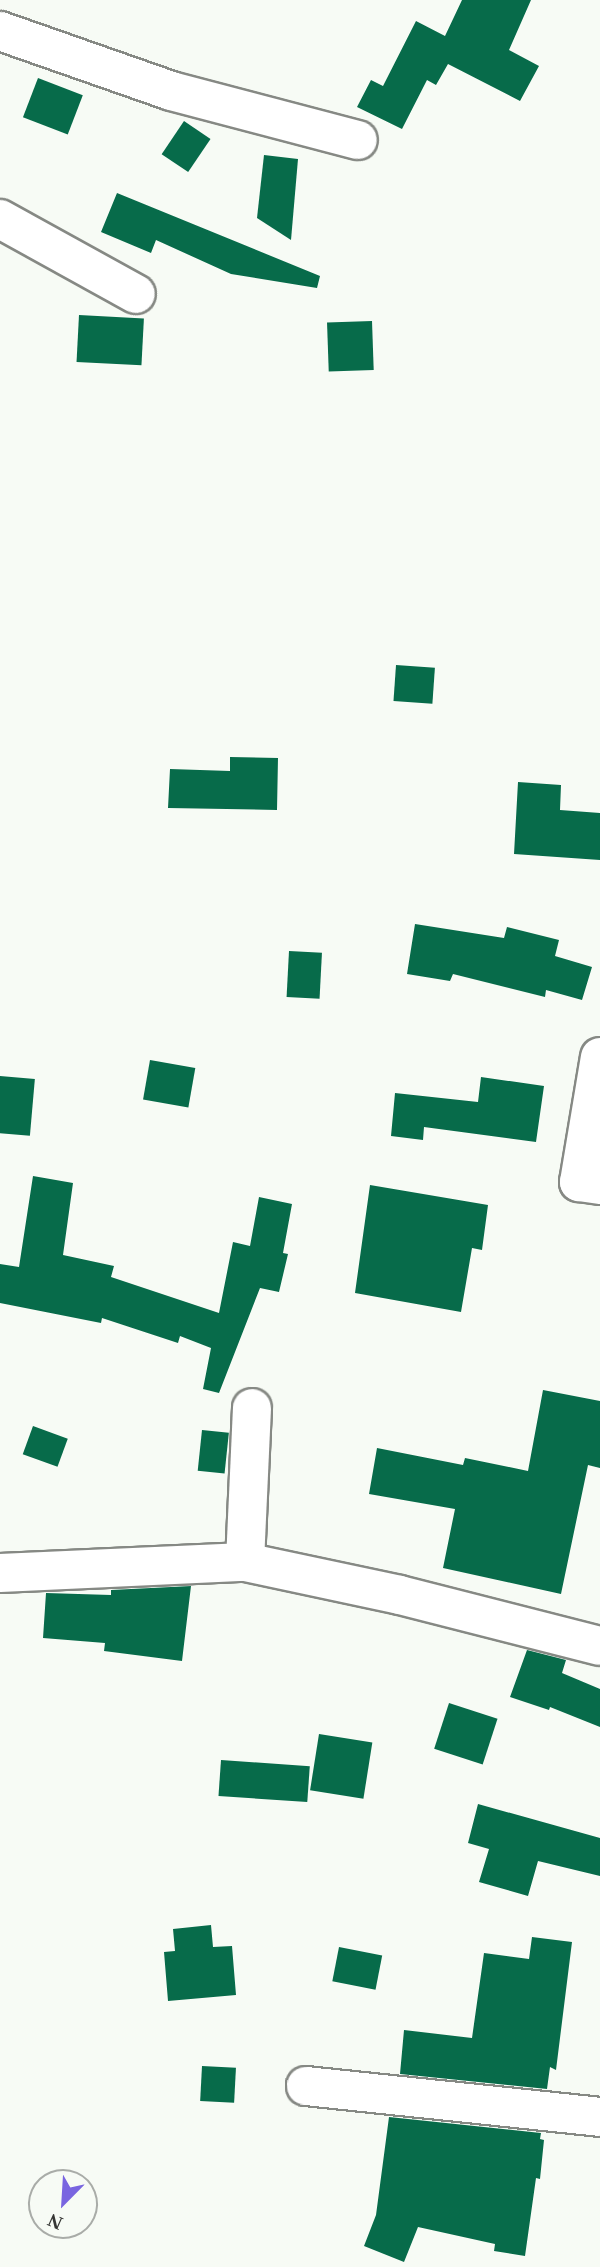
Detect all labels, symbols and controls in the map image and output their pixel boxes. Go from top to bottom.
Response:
north arrow [28,2169,98,2239]
text: N [45,2209,66,2234]

